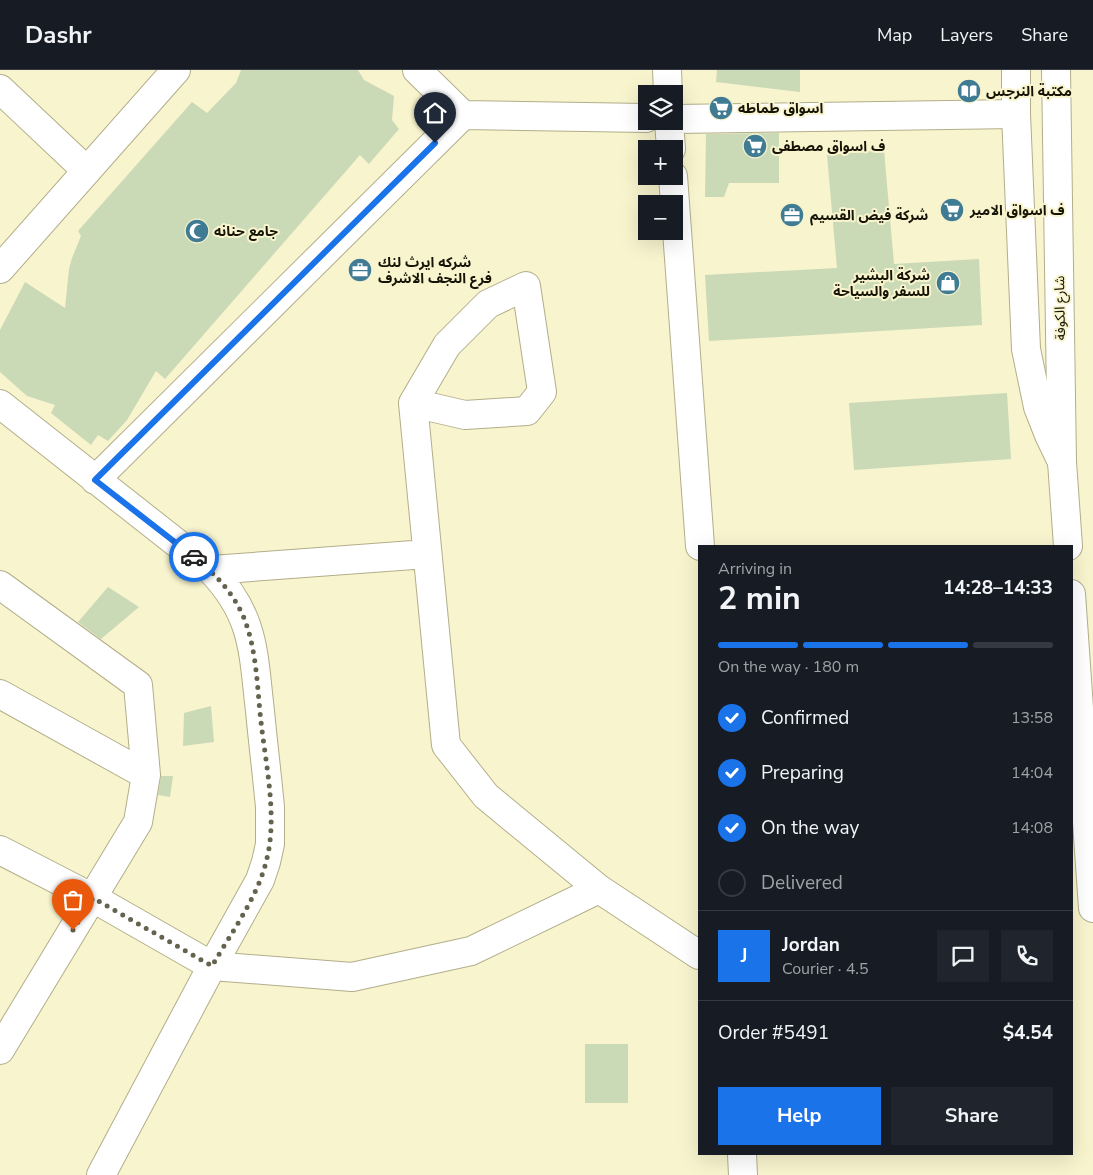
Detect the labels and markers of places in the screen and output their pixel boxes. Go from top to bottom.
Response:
library icon: مكتبة النرجس [956,78,982,104]
place label: مكتبة النرجس [986,82,1072,101]
pin [414,92,456,143]
supermarket icon: اسواق طماطه [708,95,734,121]
place label: اسواق طماطه [738,99,823,118]
supermarket icon: ف اسواق مصطفى [742,133,768,159]
place label: ف اسواق مصطفى [772,137,885,156]
supermarket icon: ف اسواق الامير [939,197,965,223]
place label: ف اسواق الامير [969,201,1065,220]
office icon: شركة فيض القسيم [779,202,805,228]
place label: شركة فيض القسيم [810,206,928,226]
mosque icon: جامع حنانه [184,218,210,244]
place label: جامع حنانه [214,222,278,241]
place label: شركه ايرث لنك فرع النجف الاشرف [378,253,492,289]
office icon: شركه ايرث لنك فرع النجف الاشرف [347,257,373,283]
place label: شركة البشير للسفر والسياحة [833,266,930,301]
shop icon: شركة البشير للسفر والسياحة [935,270,961,296]
pin [52,879,94,930]

